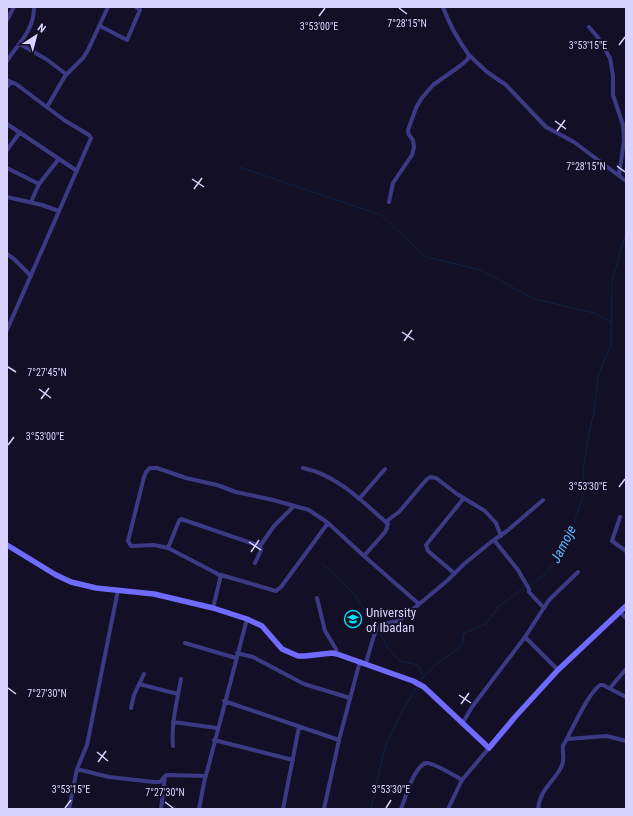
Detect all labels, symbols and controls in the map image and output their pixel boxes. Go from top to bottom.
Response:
north arrow [16,16,56,56]
text: 7°28'15"N [387,18,427,29]
text: N [35,21,48,36]
text: 3°53'00"E [300,21,338,32]
text: 3°53'15"E [569,40,607,51]
text: 7°28'15"N [566,161,606,172]
text: 7°27'45"N [27,367,67,378]
text: 3°53'00"E [26,431,64,442]
text: 3°53'30"E [569,481,607,492]
water label: Jamoje [547,523,579,565]
place label: University of Ibadan [366,605,417,635]
school or university icon: University of Ibadan [343,609,363,629]
text: 7°27'30"N [27,688,67,699]
text: 3°53'15"E [52,784,90,795]
text: 3°53'30"E [372,784,410,795]
text: 7°27'30"N [145,787,185,798]

